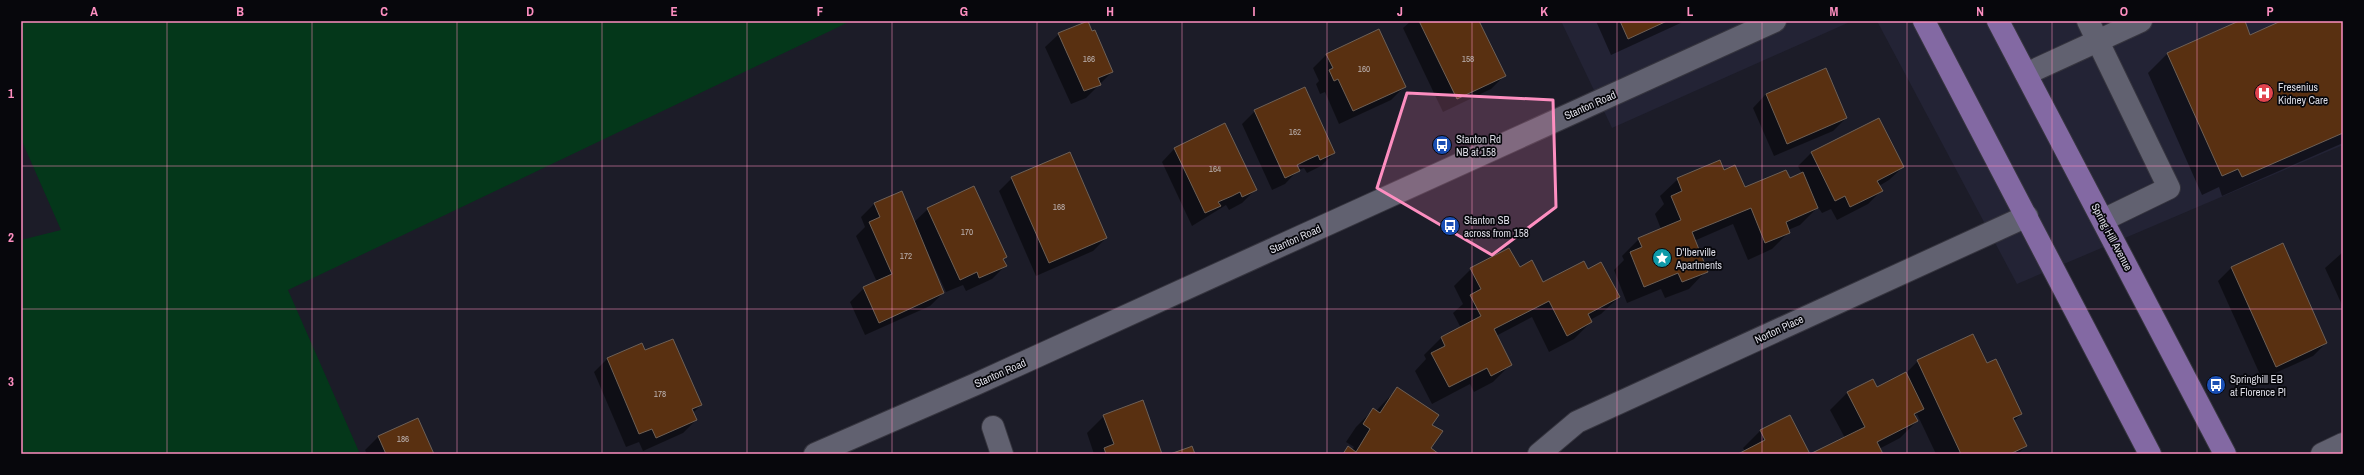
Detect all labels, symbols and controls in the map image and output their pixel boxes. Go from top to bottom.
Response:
text: A [90,3,98,20]
text: B [236,3,244,20]
text: C [380,3,388,20]
text: D [526,3,534,20]
text: E [670,3,678,20]
text: F [817,3,824,20]
text: G [960,3,968,20]
text: H [1106,3,1114,20]
text: I [1253,3,1256,20]
text: J [1397,3,1403,20]
text: K [1540,3,1548,20]
text: L [1687,3,1694,20]
text: M [1830,3,1839,20]
text: N [1976,3,1984,20]
text: O [2120,3,2128,20]
text: P [2266,3,2274,20]
house number: 166 [1083,53,1095,65]
house number: 158 [1462,53,1474,65]
house number: 160 [1358,63,1370,75]
place label: Fresenius Kidney Care [2278,80,2328,107]
hospital icon: Fresenius Kidney Care [2253,82,2275,104]
text: 1 [8,85,14,102]
street label: Stanton Road [1562,87,1618,123]
house number: 162 [1289,126,1301,138]
place label: Stanton Rd NB at 158 [1456,132,1501,159]
bus stop icon: Stanton Rd NB at 158 [1431,134,1453,156]
house number: 164 [1209,163,1221,175]
house number: 168 [1053,201,1065,213]
street label: Spring Hill Avenue [2088,201,2136,273]
place label: Stanton SB across from 158 [1464,213,1529,240]
bus stop icon: Stanton SB across from 158 [1439,215,1461,237]
street label: Stanton Road [1267,221,1323,257]
house number: 170 [961,226,973,238]
text: 2 [8,229,14,246]
place label: D'Iberville Apartments [1675,245,1723,272]
place icon: D'Iberville Apartments [1651,247,1673,269]
house number: 172 [900,250,912,262]
street label: Norton Place [1752,312,1806,346]
street label: Stanton Road [972,355,1028,391]
place label: Springhill EB at Florence Pl [2230,372,2286,399]
text: 3 [8,373,14,390]
bus stop icon: Springhill EB at Florence Pl [2205,374,2227,396]
house number: 178 [654,388,666,400]
house number: 186 [397,433,409,445]

